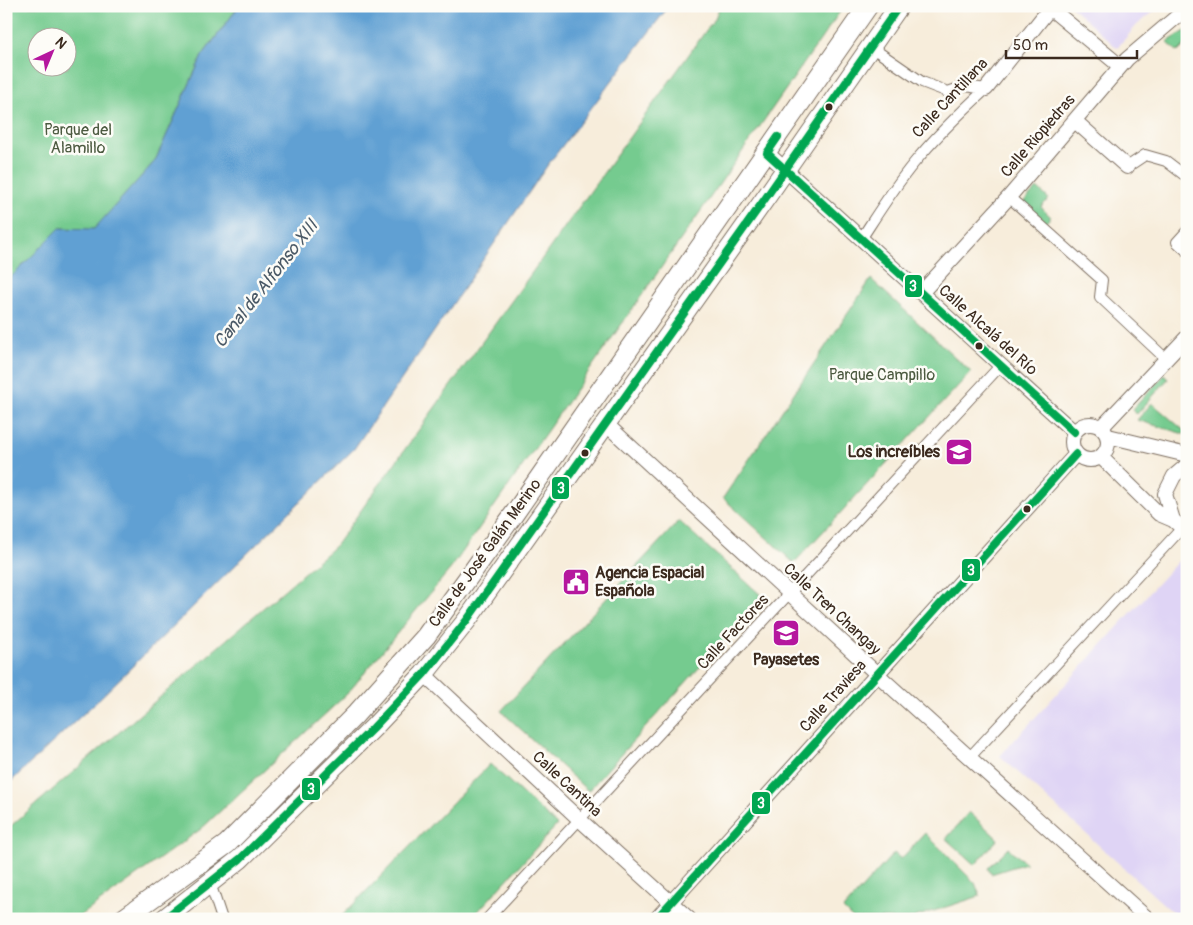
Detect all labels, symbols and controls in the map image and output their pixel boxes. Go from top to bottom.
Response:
north arrow [28,28,78,78]
scale bar [1006,28,1137,60]
text: N [51,34,70,52]
text: 50 m [1013,36,1048,55]
street label: Calle Cantillana [908,54,992,142]
street label: Calle Riopiedras [996,90,1080,182]
unlabelled marker [824,102,834,112]
park label: Parque del Alamillo [44,120,112,158]
water label: Canal de Alfonso XIII [209,214,324,353]
line badge: 3 [904,274,923,298]
text: 3 [909,278,917,295]
street label: Calle Alcalá del Río [934,280,1042,380]
unlabelled marker [974,341,984,351]
park label: Parque Campillo [829,365,936,385]
school or university icon: Los increíbles [944,437,974,467]
place label: Los increíbles [847,442,941,462]
unlabelled marker [580,448,590,458]
street label: Calle de José Galán Merino [424,475,546,631]
line badge: 3 [551,476,570,500]
text: 3 [557,480,565,497]
unlabelled marker [1022,504,1032,514]
line badge: 3 [961,558,981,582]
street label: Calle Tren Changay [779,559,885,659]
text: 3 [967,562,975,579]
place label: Agencia Espacial Española [595,563,705,601]
public building icon: Agencia Espacial Española [561,567,591,597]
street label: Calle Factores [693,590,773,674]
school or university icon: Payasetes [771,618,801,648]
place label: Payasetes [753,650,820,670]
street label: Calle Traviesa [795,656,871,736]
street label: Calle Cantina [528,747,606,821]
line badge: 3 [301,777,321,801]
text: 3 [307,781,315,798]
line badge: 3 [751,791,771,815]
text: 3 [757,795,765,812]

